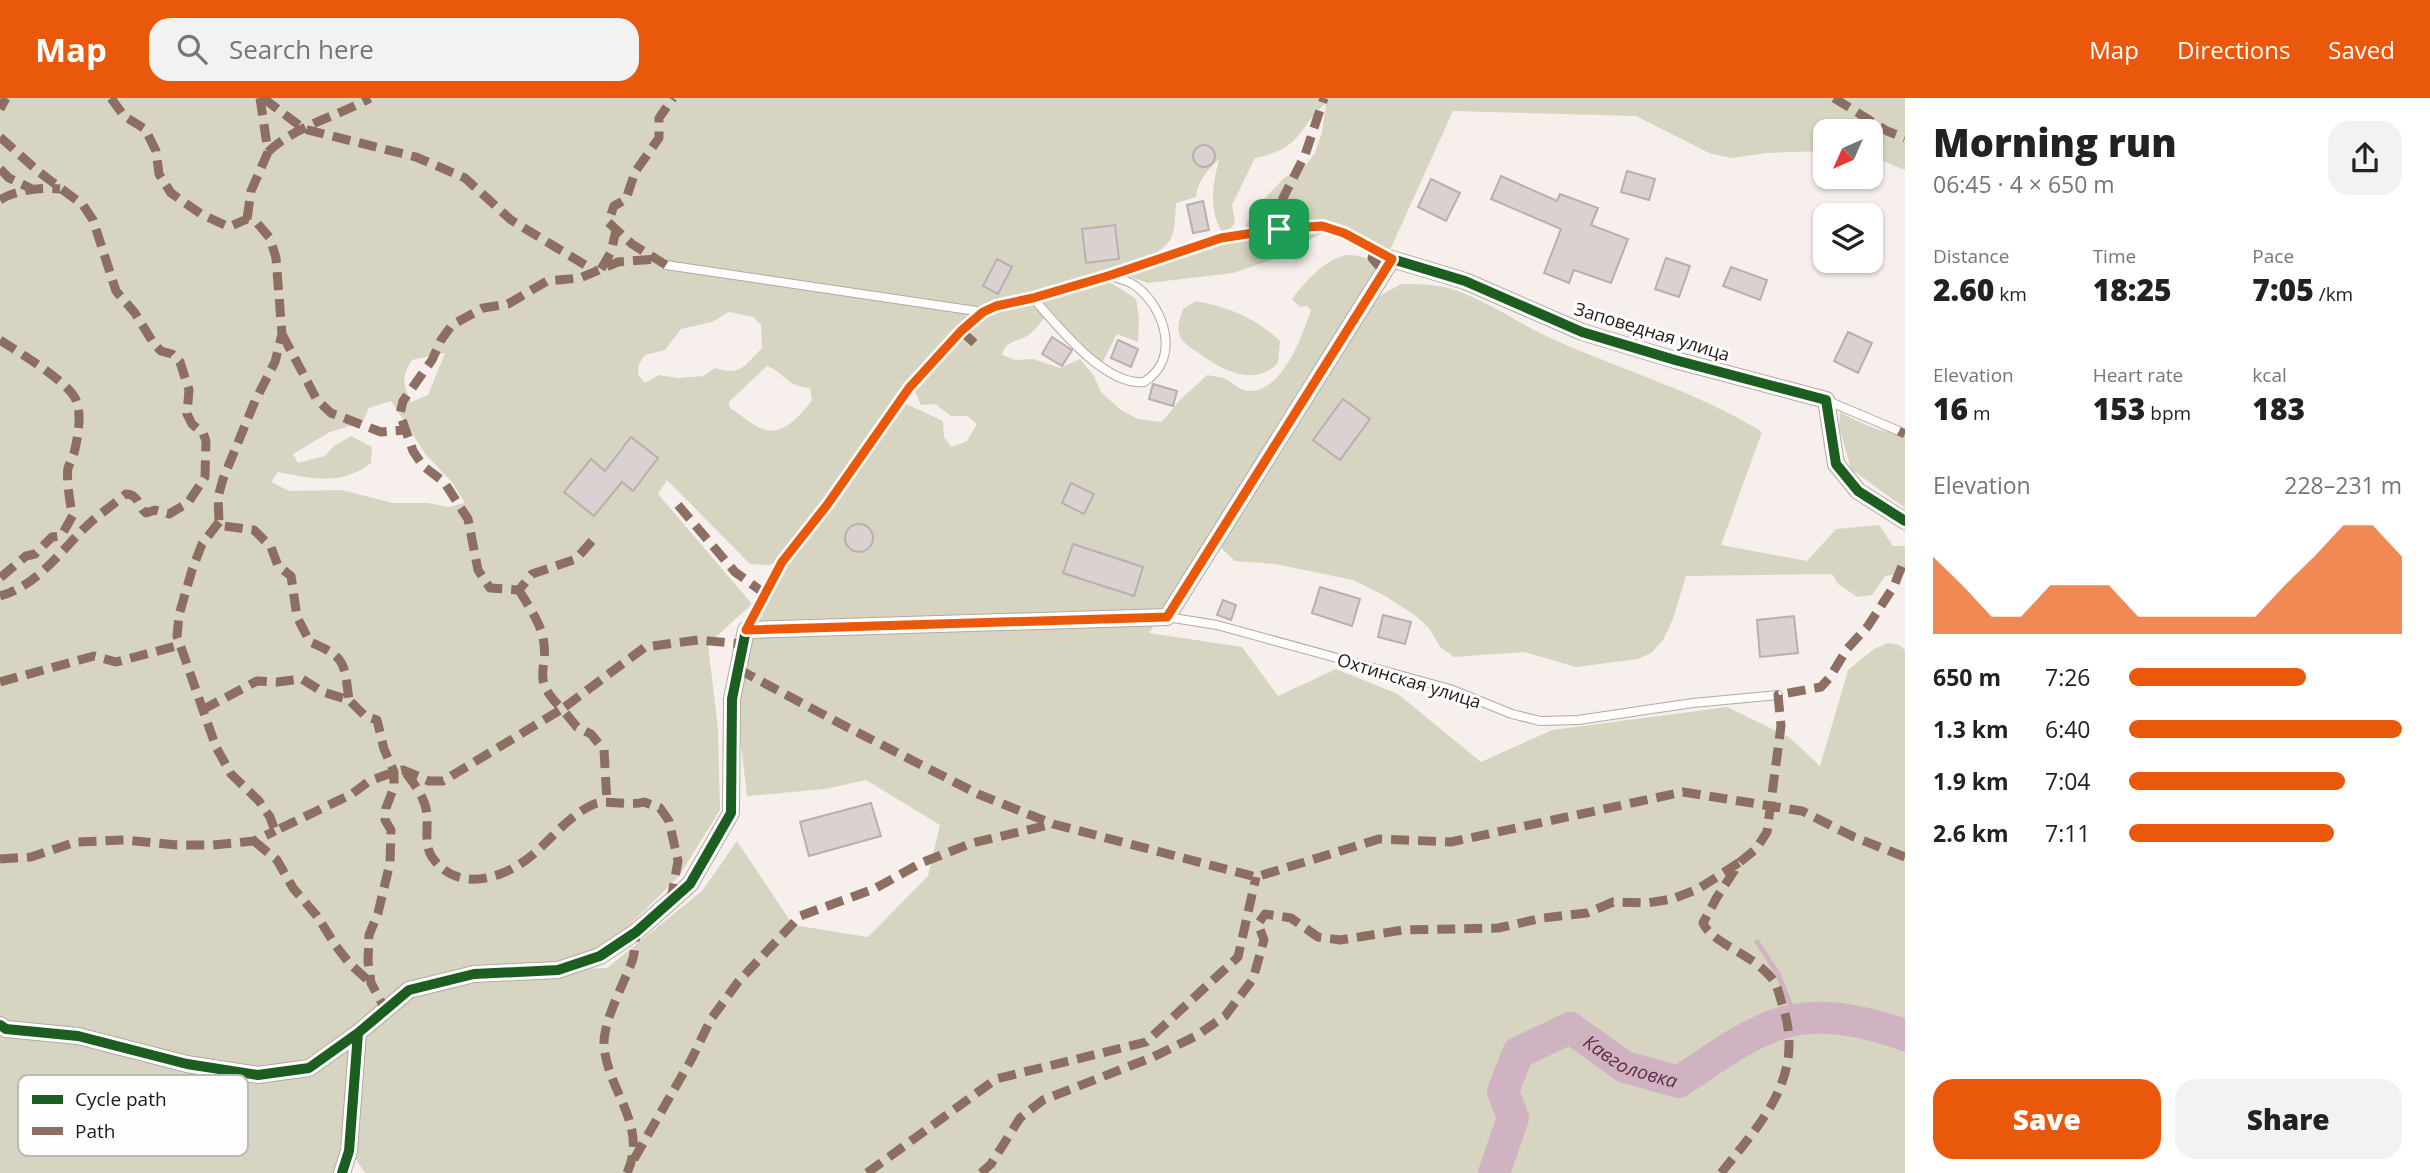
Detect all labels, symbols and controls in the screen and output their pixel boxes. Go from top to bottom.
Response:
search box [149,18,639,81]
text: Map [35,27,107,72]
icon: search [173,30,211,68]
text: Search here [229,31,374,67]
text: Map [2089,33,2139,66]
text: Directions [2177,33,2290,66]
text: Saved [2328,33,2395,66]
text: Morning run [1933,116,2177,168]
north arrow [1813,119,1883,189]
map controls [1813,119,1883,273]
button: share [2328,121,2402,195]
text: 06:45 · 4 × 650 m [1933,168,2115,200]
pin [1249,199,1309,259]
button: layers [1813,203,1883,273]
icon: arrive [1260,210,1298,248]
text: Distance [1933,243,2009,269]
text: Time [2093,243,2136,269]
text: Pace [2252,243,2294,269]
text: 2.60 [1933,269,1994,310]
text: 18:25 [2093,269,2172,310]
text: 7:05 [2252,269,2314,310]
text: km [1994,281,2027,307]
text: /km [2314,281,2353,307]
street label: Заповедная улица [1572,296,1733,366]
text: Elevation [1933,362,2014,388]
text: Heart rate [2093,362,2183,388]
text: kcal [2252,362,2287,388]
text: 16 [1933,388,1968,429]
text: 153 [2093,388,2145,429]
text: 183 [2252,388,2305,429]
text: m [1968,400,1991,426]
text: bpm [2145,400,2191,426]
text: Elevation [1933,469,2031,501]
text: 228–231 m [2284,469,2402,501]
street label: Охтинская улица [1334,647,1484,713]
text: 650 m [1933,661,2001,693]
text: 7:26 [2045,661,2091,693]
text: 1.3 km [1933,713,2009,745]
text: 6:40 [2045,713,2091,745]
text: 1.9 km [1933,765,2009,797]
text: 7:04 [2045,765,2091,797]
text: 2.6 km [1933,817,2009,849]
text: 7:11 [2045,817,2091,849]
water label: Кавголовка [1578,1029,1681,1094]
legend [18,1075,248,1156]
button: Save [1933,1079,2161,1159]
button: Share [2175,1079,2402,1159]
text: Cycle path [75,1086,167,1112]
text: Path [75,1118,115,1144]

